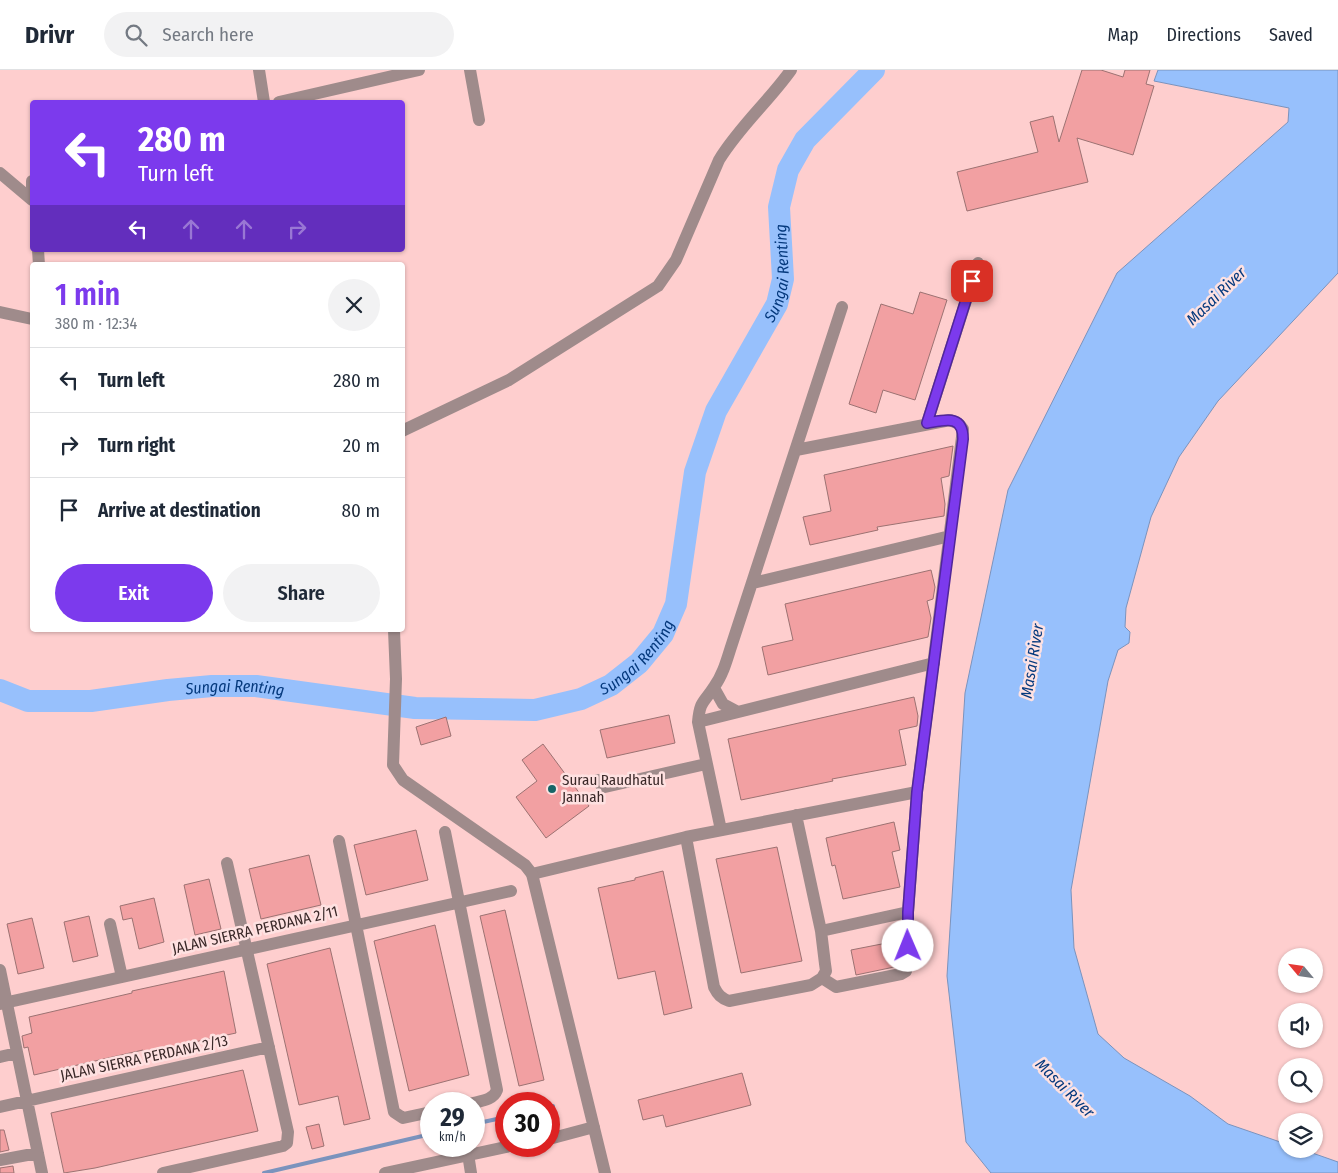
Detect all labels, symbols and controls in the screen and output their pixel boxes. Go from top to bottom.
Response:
search box [104,12,454,57]
text: Drivr [25,21,74,49]
icon: search [122,21,150,49]
text: Search here [162,23,254,46]
text: Map [1107,24,1139,46]
text: Directions [1167,24,1241,46]
text: Saved [1269,24,1313,46]
text: 280 m [138,118,226,160]
icon: left [55,120,120,185]
text: Turn left [138,160,214,187]
icon: left [124,215,152,243]
icon: ahead [177,215,205,243]
icon: ahead [230,215,258,243]
icon: right [283,215,311,243]
water label: Sungai Renting [759,224,792,326]
pin [951,260,993,302]
water label: Masai River [1182,263,1250,329]
icon: arrive [958,267,986,295]
text: 1 min [55,277,120,313]
button: close [328,279,380,331]
text: 380 m · 12:34 [55,314,137,333]
icon: left [55,366,83,394]
text: Turn left [98,369,165,392]
text: 280 m [333,369,380,392]
icon: right [55,431,83,459]
text: Turn right [98,434,175,457]
text: 20 m [343,434,380,457]
icon: arrive [55,496,83,524]
text: Arrive at destination [98,499,261,522]
text: 80 m [342,499,380,522]
button: Exit [55,564,213,622]
button: Share [223,564,380,622]
water label: Sungai Renting [596,617,677,699]
water label: Masai River [1017,622,1047,700]
water label: Sungai Renting [184,677,286,699]
place label: Surau Raudhatul Jannah [562,771,664,806]
marker: Surau Raudhatul Jannah [546,783,558,795]
street label: JALAN SIERRA PERDANA 2/11 [170,902,340,958]
position arrow [881,919,933,971]
north arrow [1278,948,1322,992]
map controls [1278,948,1323,1158]
button: sound [1278,1003,1323,1048]
street label: JALAN SIERRA PERDANA 2/13 [59,1031,230,1085]
water label: Masai River [1032,1055,1099,1122]
button: search [1278,1058,1323,1103]
speed limit sign: 30 [495,1092,560,1157]
text: 29 [440,1103,465,1133]
button: layers [1278,1113,1323,1158]
text: km/h [439,1130,466,1144]

